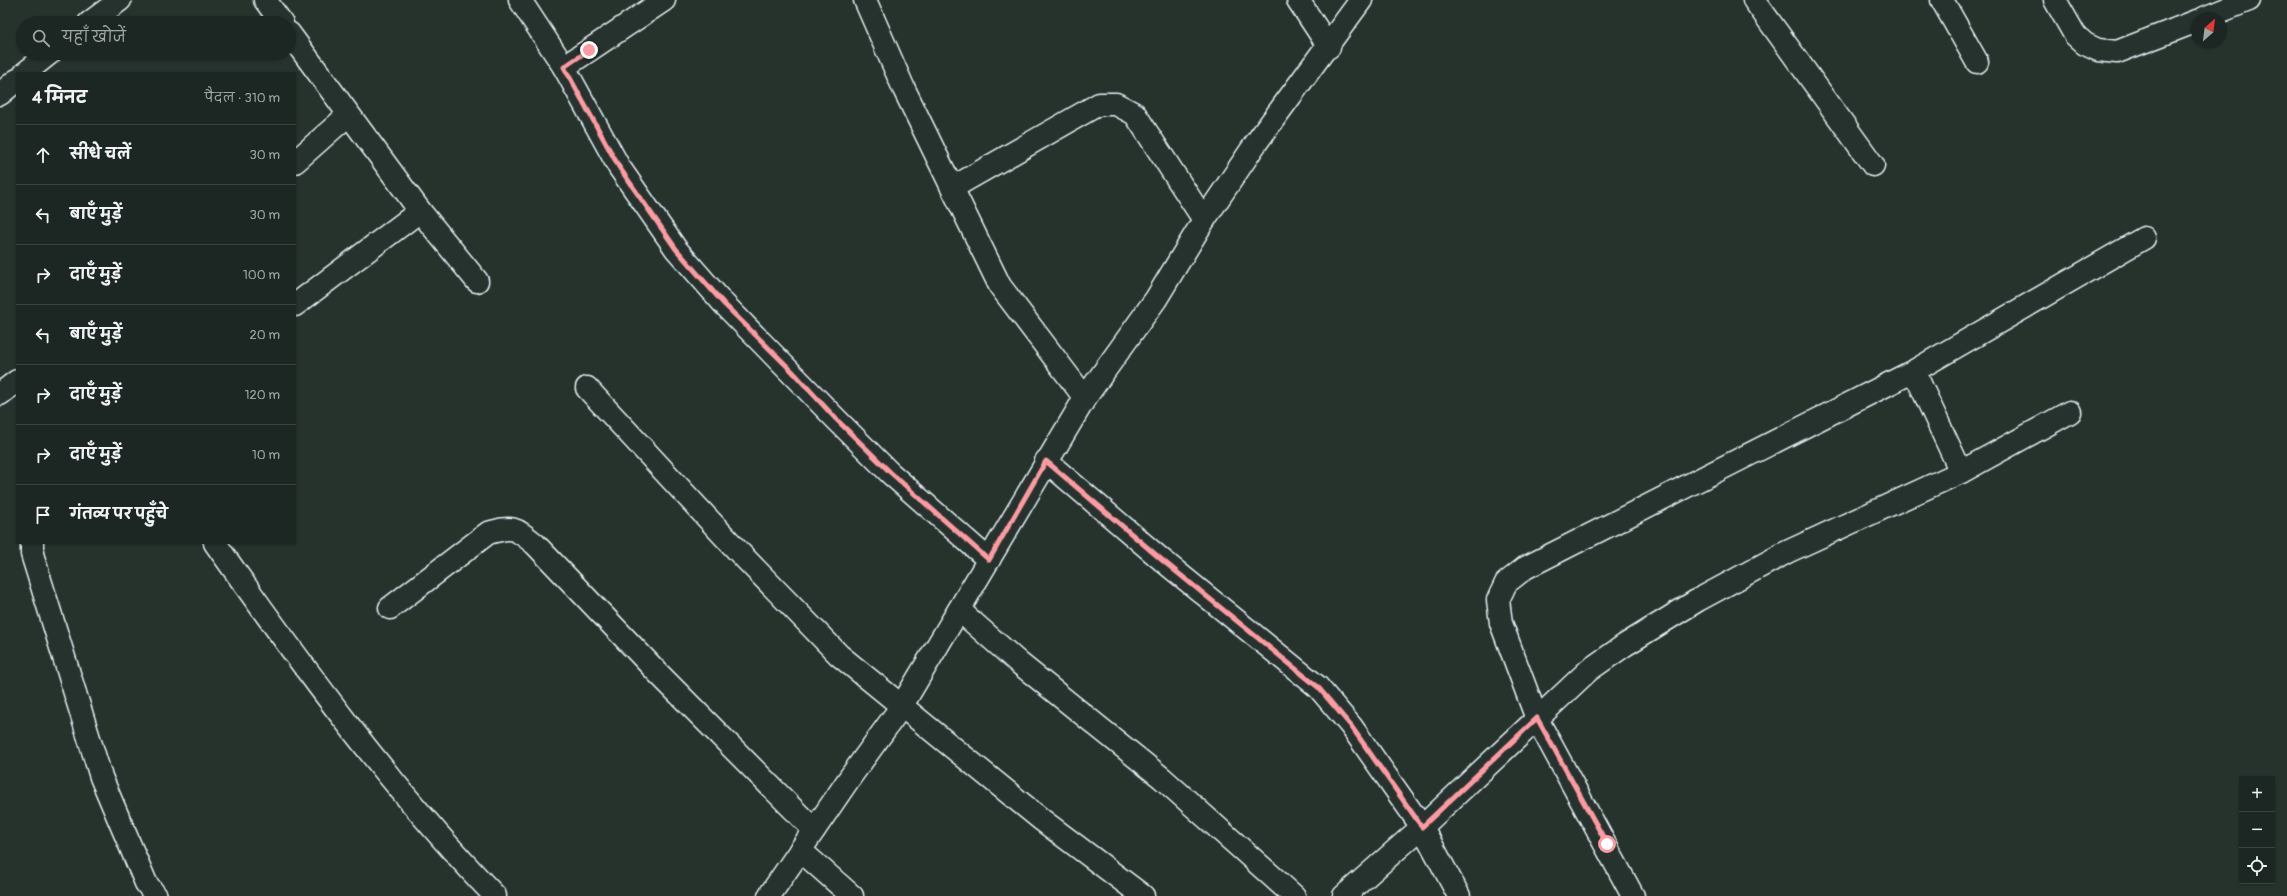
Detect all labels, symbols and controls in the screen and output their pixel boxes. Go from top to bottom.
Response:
north arrow [2191,12,2227,48]
search box [16,16,296,60]
icon: search [30,27,52,49]
text: यहाँ खोजें [62,28,126,47]
route end [580,41,598,59]
text: 4 मिनट [32,87,87,108]
text: पैदल · 310 m [205,90,280,106]
icon: ahead [32,144,54,166]
text: सीधे चलें [70,145,131,164]
text: 30 m [250,147,280,163]
icon: left [32,204,54,226]
text: बाएँ मुड़ें [70,205,122,224]
text: 30 m [250,207,280,223]
icon: right [32,264,54,286]
text: दाएँ मुड़ें [70,265,122,284]
text: 100 m [243,267,280,283]
icon: left [32,324,54,346]
text: बाएँ मुड़ें [70,325,122,344]
text: 20 m [249,327,280,343]
icon: right [32,384,54,406]
text: दाएँ मुड़ें [70,385,122,404]
text: 120 m [244,387,280,403]
icon: right [32,444,54,466]
text: दाएँ मुड़ें [70,445,122,464]
text: 10 m [252,447,280,463]
icon: arrive [32,504,54,526]
text: गंतव्य पर पहुँचे [70,505,168,524]
map controls [2239,776,2275,884]
button: + [2239,776,2275,812]
button: − [2239,812,2275,848]
route start [1598,835,1616,853]
button: locate [2239,848,2275,884]

